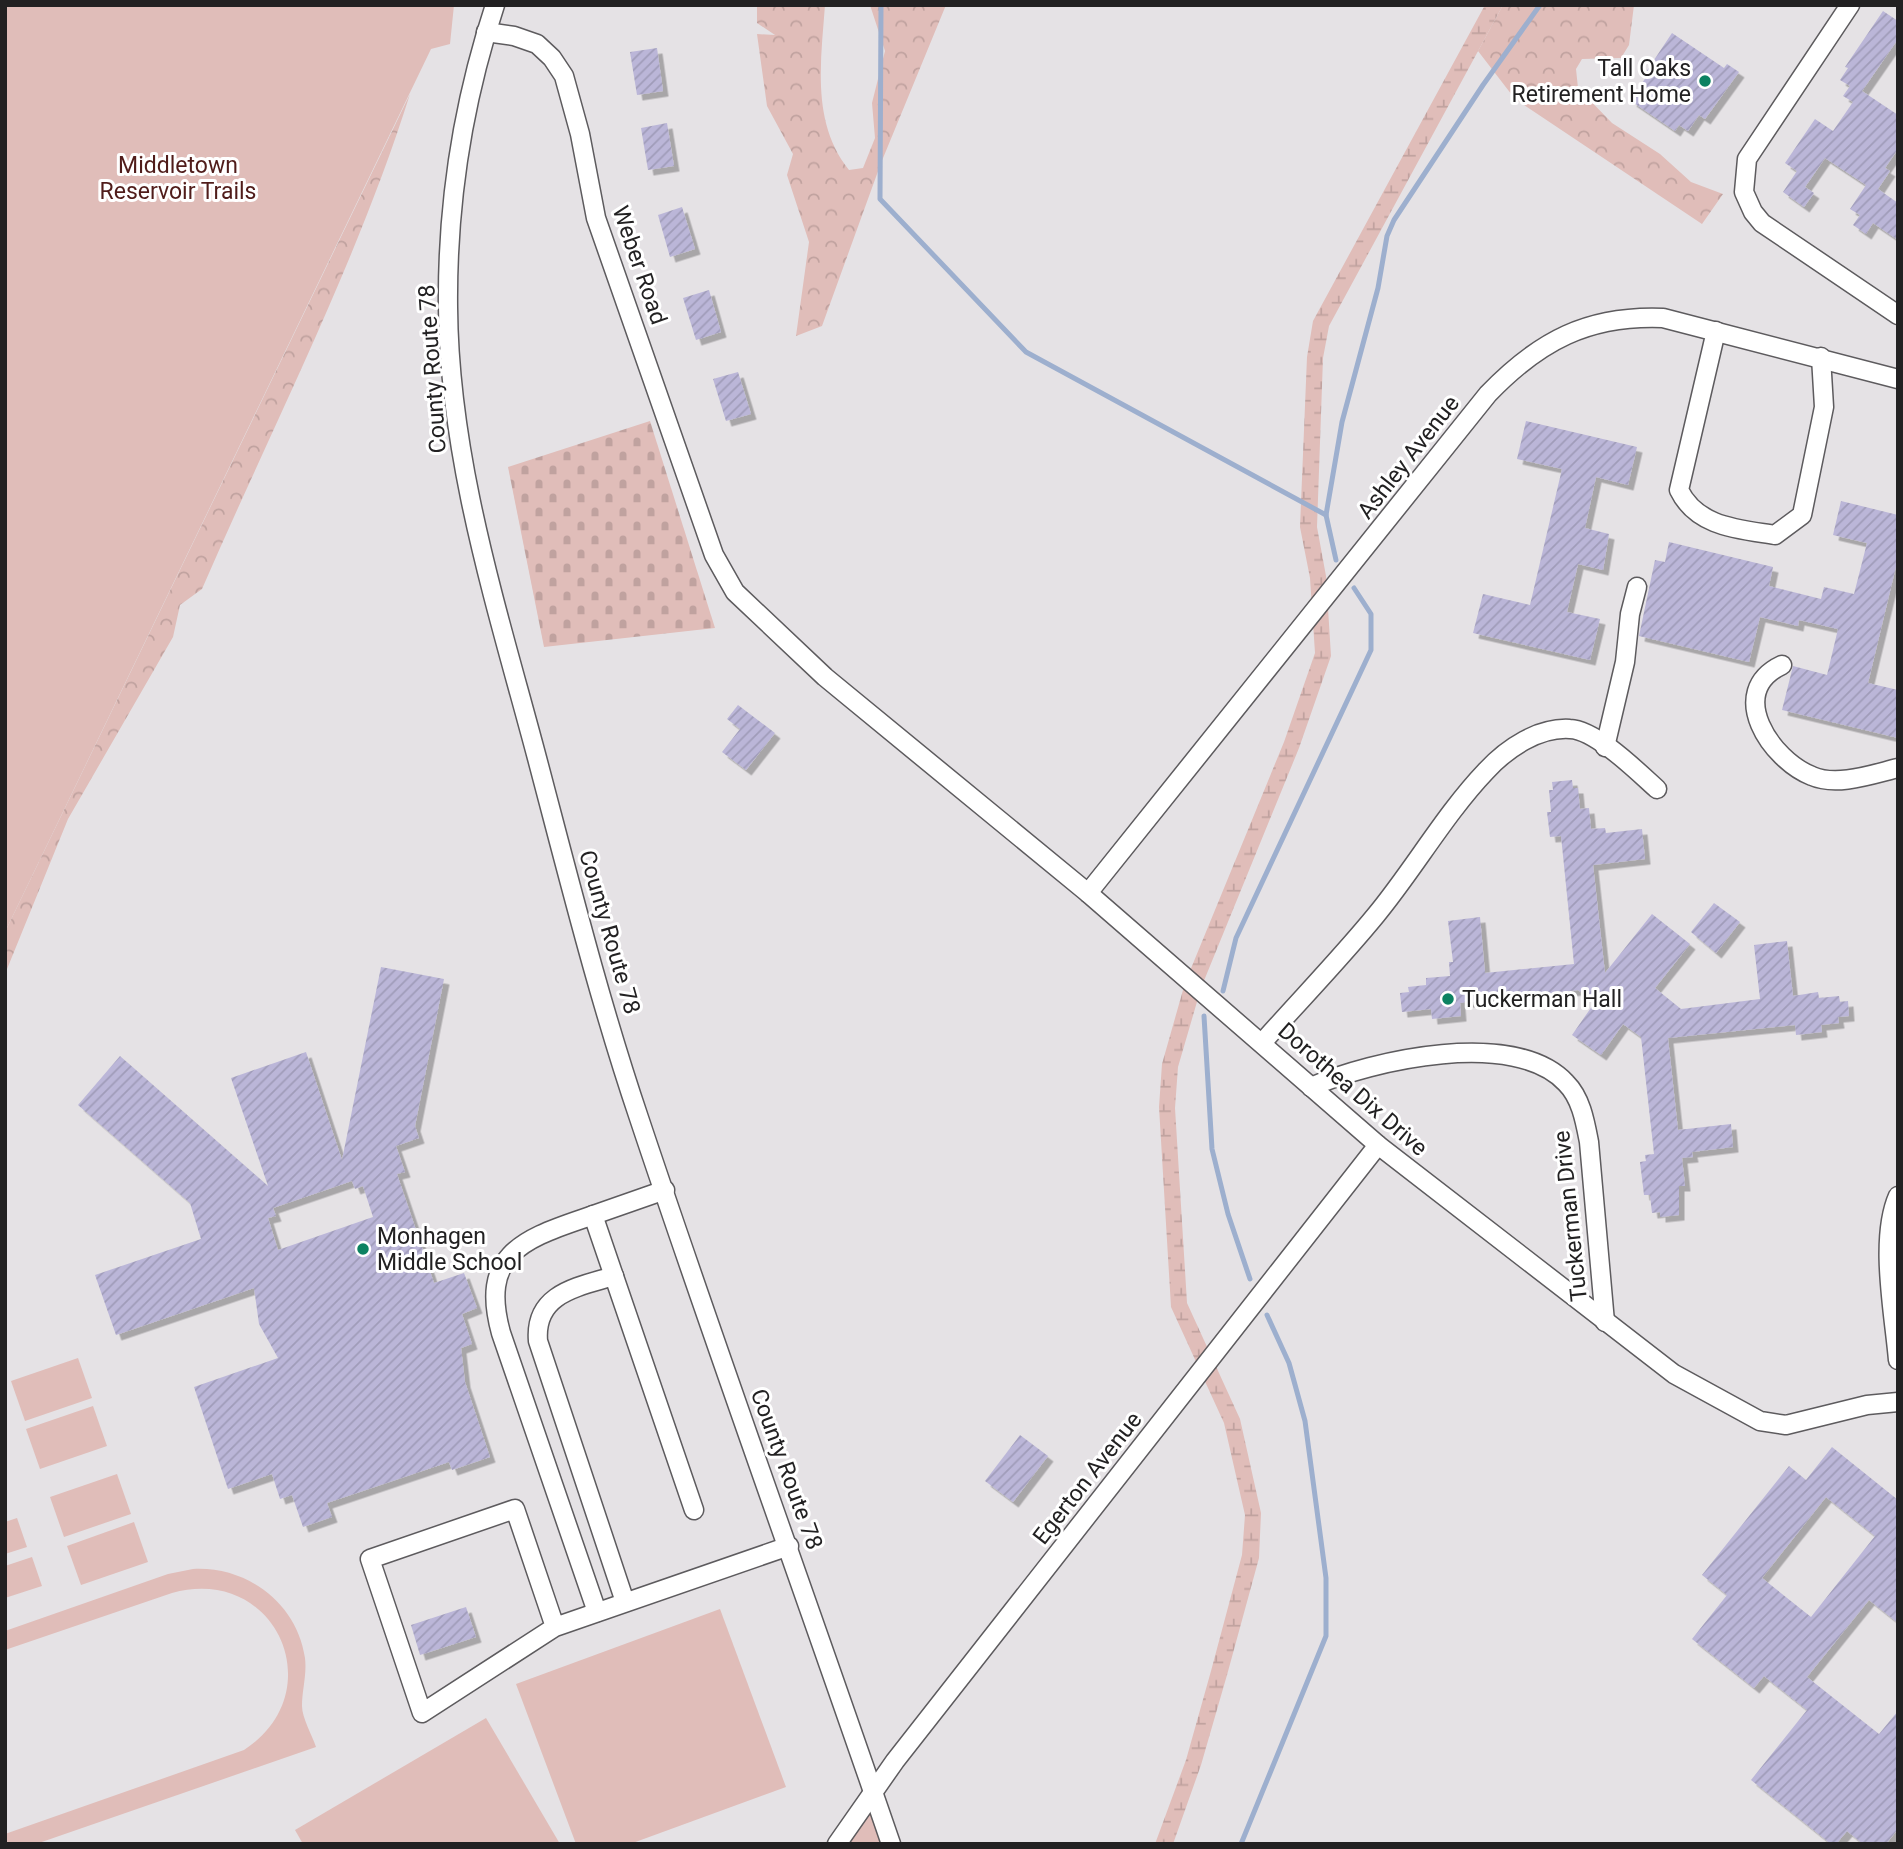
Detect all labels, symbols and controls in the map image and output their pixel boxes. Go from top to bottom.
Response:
place label: Tall Oaks Retirement Home [1512,55,1691,108]
marker: Tall Oaks Retirement Home [1697,73,1713,89]
park label: Middletown Reservoir Trails [100,152,256,205]
street label: Weber Road [607,202,672,328]
street label: County Route 78 [413,284,452,454]
street label: Ashley Avenue [1352,390,1465,524]
street label: County Route 78 [573,847,646,1017]
place label: Tuckerman Hall [1462,986,1622,1013]
marker: Tuckerman Hall [1440,991,1456,1007]
street label: Dorothea Dix Drive [1273,1017,1433,1162]
street label: Tuckerman Drive [1548,1129,1593,1303]
place label: Monhagen Middle School [377,1223,522,1276]
marker: Monhagen Middle School [355,1241,371,1257]
street label: County Route 78 [745,1385,828,1553]
street label: Egerton Avenue [1027,1407,1147,1550]

